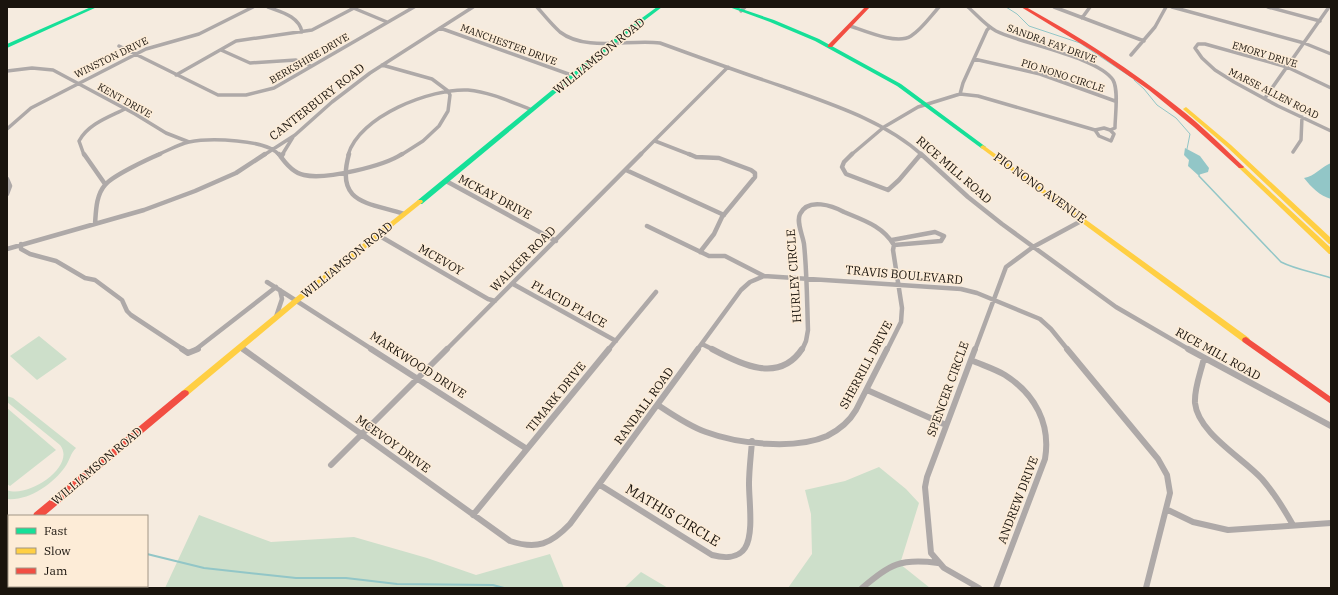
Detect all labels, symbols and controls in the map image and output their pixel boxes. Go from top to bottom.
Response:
street label: WILLIAMSON ROAD [550,14,648,97]
street label: MANCHESTER DRIVE [459,21,559,68]
street label: SANDRA FAY DRIVE [1005,21,1098,66]
street label: BERKSHIRE DRIVE [267,30,351,87]
street label: WINSTON DRIVE [72,34,150,81]
street label: EMORY DRIVE [1231,38,1299,71]
street label: PIO NONO CIRCLE [1020,56,1106,95]
street label: CANTERBURY ROAD [266,60,367,143]
street label: MARSE ALLEN ROAD [1226,65,1321,122]
street label: KENT DRIVE [95,80,154,121]
street label: RICE MILL ROAD [914,133,995,206]
street label: PIO NONO AVENUE [991,149,1090,226]
street label: MCKAY DRIVE [456,171,535,222]
street label: WILLIAMSON ROAD [298,218,396,301]
street label: WALKER ROAD [487,223,559,295]
street label: HURLEY CIRCLE [783,229,804,323]
street label: MCEVOY [416,241,467,279]
street label: TRAVIS BOULEVARD [845,262,963,287]
street label: PLACID PLACE [529,277,610,330]
street label: SHERRILL DRIVE [836,318,895,411]
street label: RICE MILL ROAD [1173,324,1263,383]
street label: MARKWOOD DRIVE [367,328,469,401]
street label: SPENCER CIRCLE [923,339,972,439]
street label: TIMARK DRIVE [523,358,589,435]
street label: RANDALL ROAD [610,364,677,447]
street label: MCEVOY DRIVE [353,412,434,476]
street label: WILLIAMSON ROAD [48,423,145,508]
street label: ANDREW DRIVE [994,454,1041,546]
street label: MATHIS CIRCLE [622,480,724,550]
legend [8,515,148,587]
text: Fast [44,523,68,538]
text: Slow [44,543,71,558]
text: Jam [44,563,68,578]

